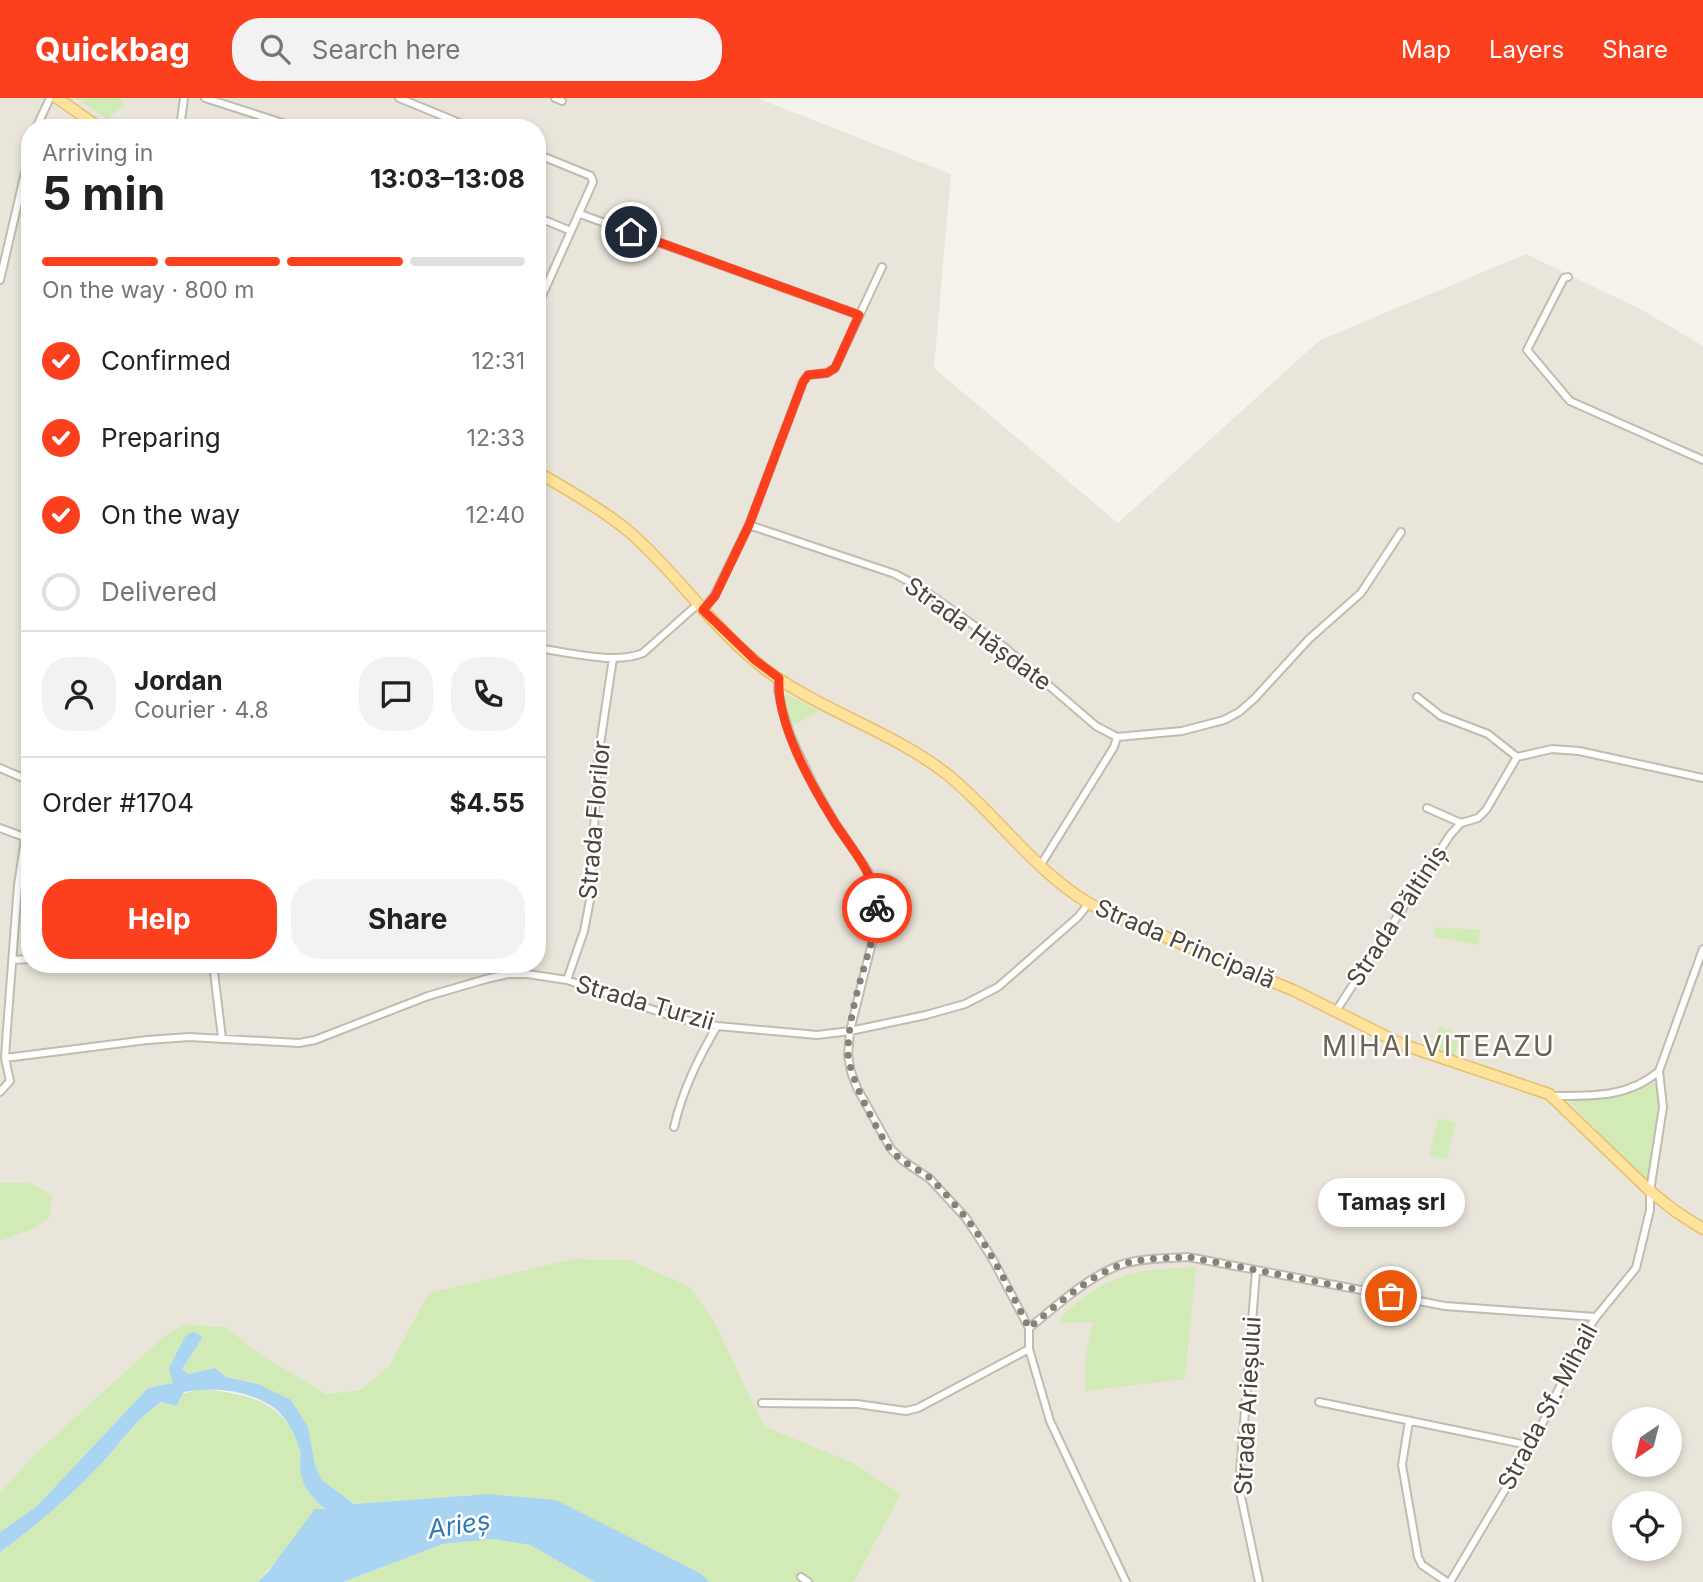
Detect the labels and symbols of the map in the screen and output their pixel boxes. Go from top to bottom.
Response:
pin [601,202,661,262]
street label: Strada Hășdate [899,571,1057,697]
street label: Strada Florilor [573,739,616,901]
street label: Strada Păltiniș [1340,840,1453,992]
courier [842,873,912,943]
street label: Strada Principală [1091,893,1280,995]
street label: Strada Turzii [573,969,718,1036]
district label: MIHAI VITEAZU [1322,1029,1556,1063]
callout: Tamaș srl [1318,1177,1464,1226]
pin [1361,1266,1421,1326]
street label: Strada Arieșului [1228,1316,1267,1496]
street label: Strada Sf. Mihail [1492,1319,1604,1495]
north arrow [1612,1407,1682,1477]
water label: Arieș [424,1504,493,1545]

